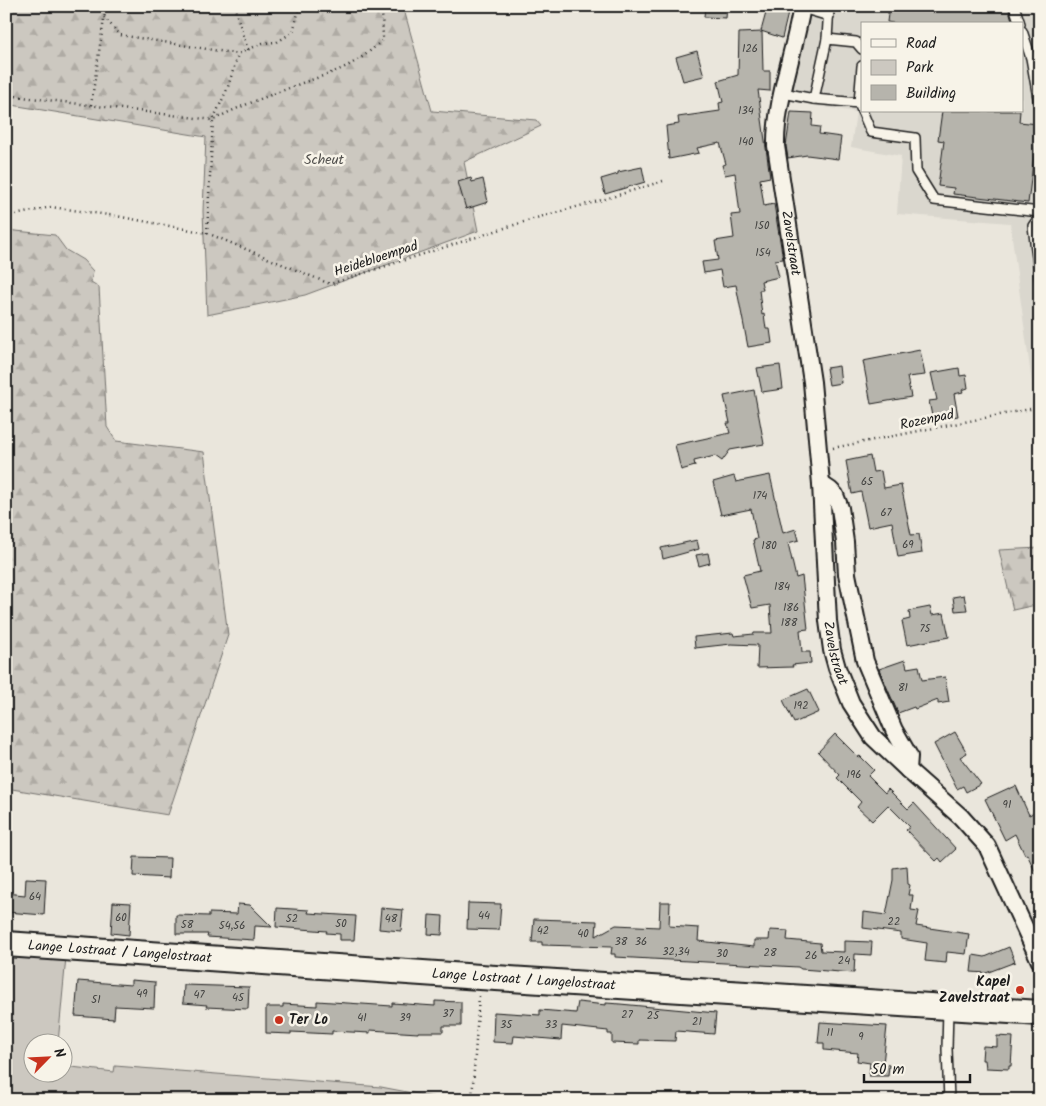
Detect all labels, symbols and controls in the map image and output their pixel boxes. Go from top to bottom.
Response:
legend [861,22,1024,112]
text: Road [906,32,937,56]
house number: 126 [742,40,758,58]
text: Park [906,56,934,80]
text: Building [906,82,956,106]
house number: 134 [738,102,754,120]
house number: 140 [738,133,754,151]
park label: Scheut [304,149,344,171]
street label: Zavelstraat [775,209,807,278]
house number: 150 [755,217,770,235]
street label: Heidebloempad [331,235,422,283]
house number: 154 [755,244,771,262]
street label: Rozenpad [898,403,957,436]
house number: 65 [861,473,874,491]
house number: 174 [753,487,767,505]
house number: 67 [880,504,893,522]
house number: 69 [902,536,914,554]
house number: 180 [761,537,777,555]
house number: 184 [774,578,790,596]
house number: 186 [783,599,799,617]
house number: 188 [781,614,798,632]
street label: Zavelstraat [817,620,854,689]
house number: 75 [920,620,932,638]
house number: 81 [898,679,908,697]
house number: 192 [793,697,809,715]
house number: 196 [847,766,861,784]
house number: 91 [1003,796,1011,814]
house number: 64 [29,888,41,906]
house number: 44 [478,907,490,925]
house number: 60 [115,909,127,927]
house number: 52 [286,910,298,928]
house number: 48 [385,910,398,928]
house number: 22 [888,913,900,931]
house number: 50 [335,915,347,933]
house number: 58 [181,916,194,934]
house number: 54,56 [219,917,245,935]
house number: 42 [537,922,549,940]
house number: 40 [577,925,589,943]
house number: 38 [615,933,628,951]
house number: 36 [635,933,647,951]
street label: Lange Lostraat / Langelostraat [27,935,213,969]
house number: 32,34 [662,943,690,961]
house number: 28 [763,944,777,962]
house number: 30 [716,945,728,963]
house number: 26 [805,947,817,965]
house number: 24 [838,952,850,970]
street label: Lange Lostraat / Langelostraat [431,963,617,997]
place label: Kapel Zavelstraat [939,971,1011,1009]
marker: Kapel Zavelstraat [1014,984,1026,996]
house number: 49 [136,985,148,1003]
house number: 47 [193,986,205,1004]
house number: 45 [232,989,245,1007]
house number: 51 [91,991,101,1009]
house number: 37 [442,1005,455,1023]
house number: 27 [621,1006,634,1024]
house number: 25 [647,1007,660,1025]
place label: Ter Lo [289,1009,329,1031]
house number: 41 [357,1009,367,1027]
house number: 39 [399,1009,411,1027]
house number: 21 [692,1013,702,1031]
marker: Ter Lo [273,1014,285,1026]
house number: 35 [500,1016,513,1034]
house number: 33 [545,1016,557,1034]
house number: 11 [827,1024,833,1042]
house number: 9 [858,1028,864,1046]
north arrow [22,1034,72,1084]
text: N [47,1045,71,1062]
scale bar [864,1051,970,1083]
text: 50 m [871,1058,905,1082]

